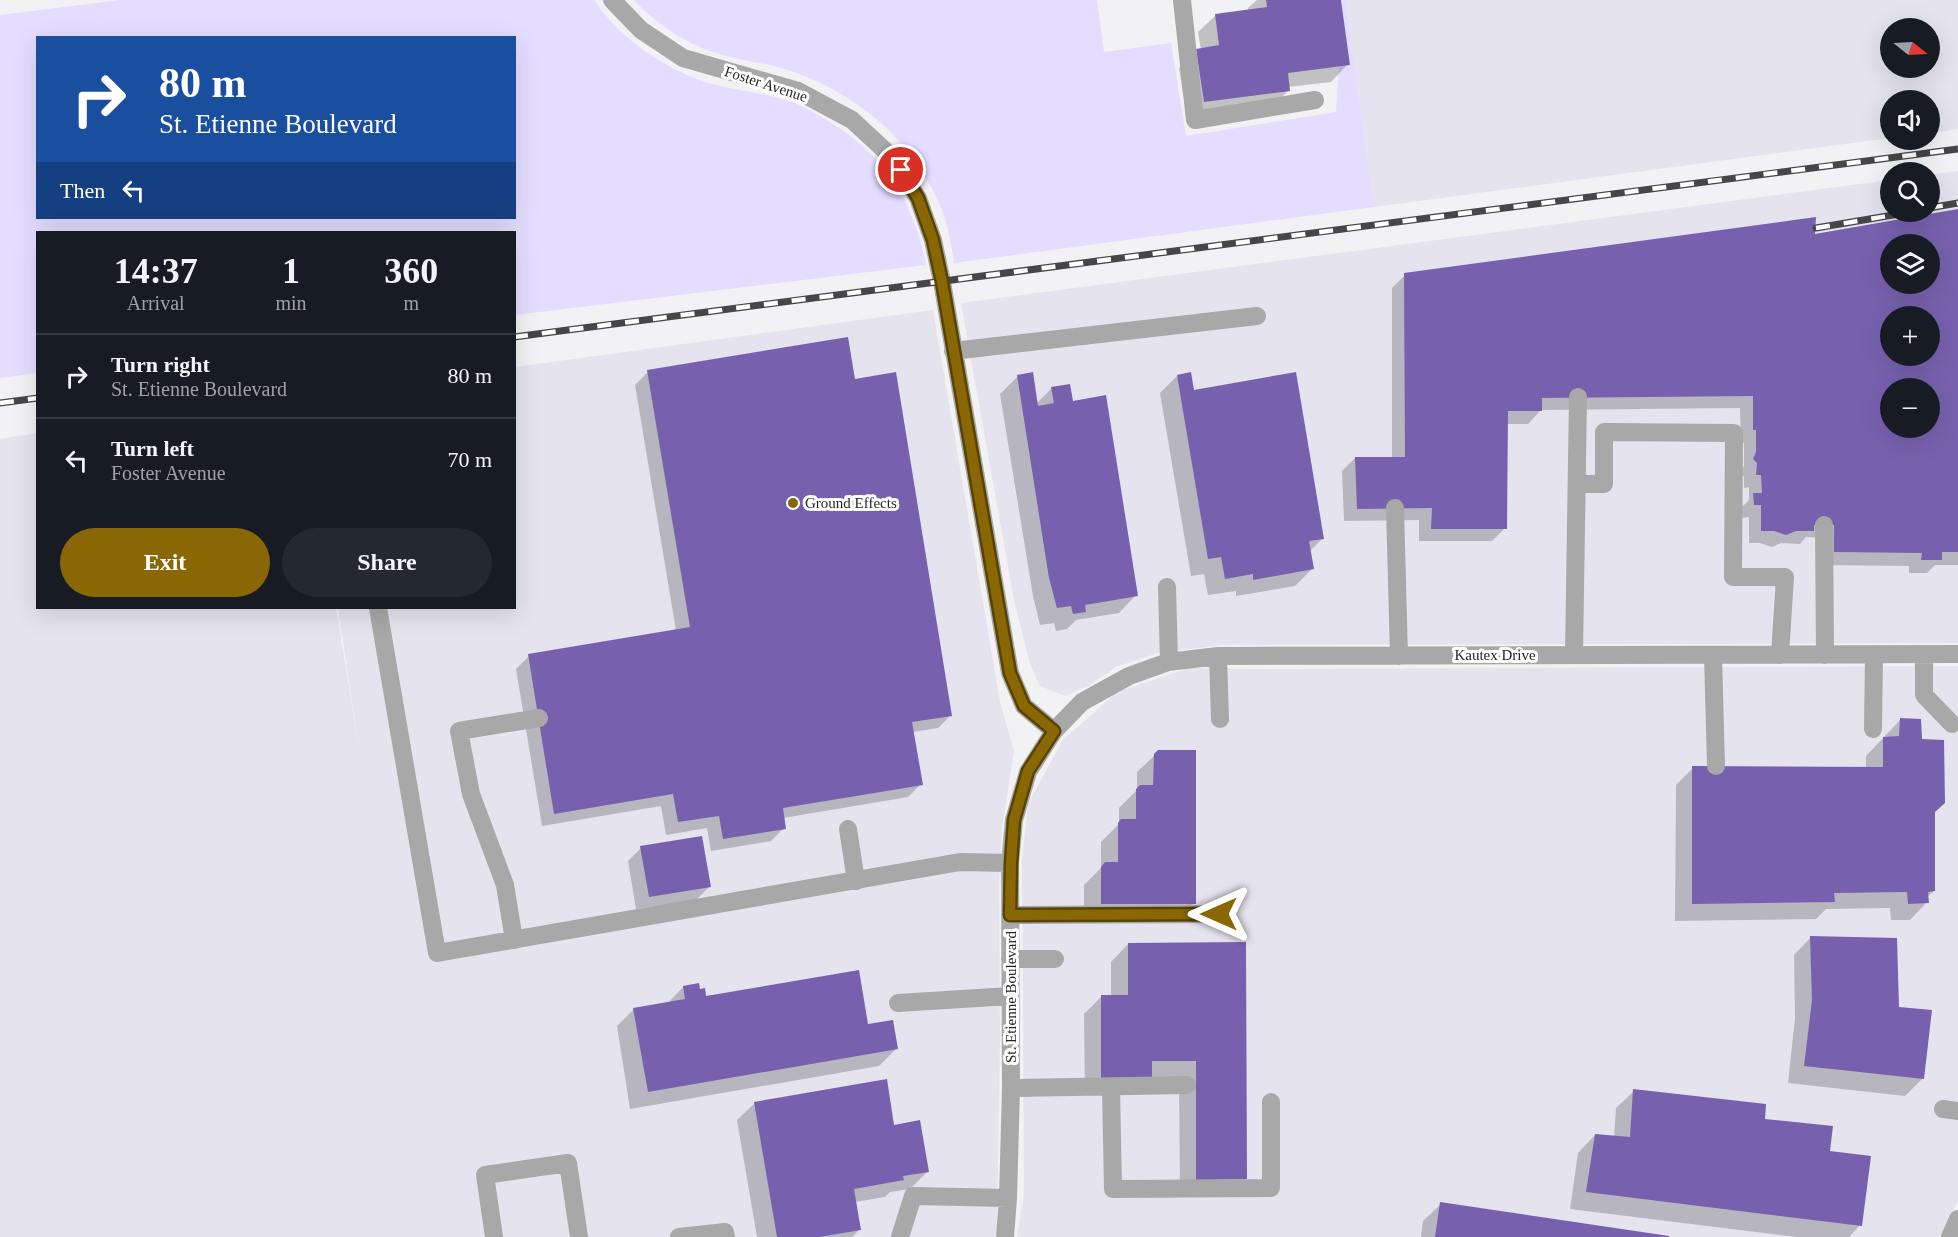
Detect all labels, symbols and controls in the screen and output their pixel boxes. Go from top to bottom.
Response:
north arrow [1880,18,1940,78]
map controls [1880,18,1940,438]
icon: right [60,60,138,138]
text: 80 m [159,60,247,106]
street label: Foster Avenue [723,63,810,105]
button: sound [1880,90,1940,150]
text: St. Etienne Boulevard [159,109,397,139]
pin [875,144,926,195]
icon: arrive [884,153,917,186]
button: search [1880,162,1940,222]
icon: left [117,174,150,207]
text: Then [60,178,105,203]
button: layers [1880,234,1940,294]
text: 14:37 [114,251,198,291]
text: 1 [282,251,300,291]
text: 360 [384,251,438,291]
text: Arrival [127,292,185,314]
text: min [275,292,307,314]
text: m [404,292,419,314]
button: + [1880,306,1940,366]
text: Turn right [111,352,210,377]
icon: right [60,360,93,393]
text: 80 m [447,363,492,388]
text: St. Etienne Boulevard [111,378,287,400]
button: − [1880,378,1940,438]
text: Turn left [111,436,194,461]
icon: left [60,444,93,477]
text: 70 m [447,447,492,472]
text: Foster Avenue [111,462,226,484]
place label: Ground Effects [805,495,897,511]
marker: Ground Effects [786,496,800,510]
button: Exit [60,528,270,597]
button: Share [282,528,492,597]
street label: Kautex Drive [1454,647,1536,663]
position arrow [1187,882,1251,946]
street label: St. Etienne Boulevard [1003,930,1019,1063]

